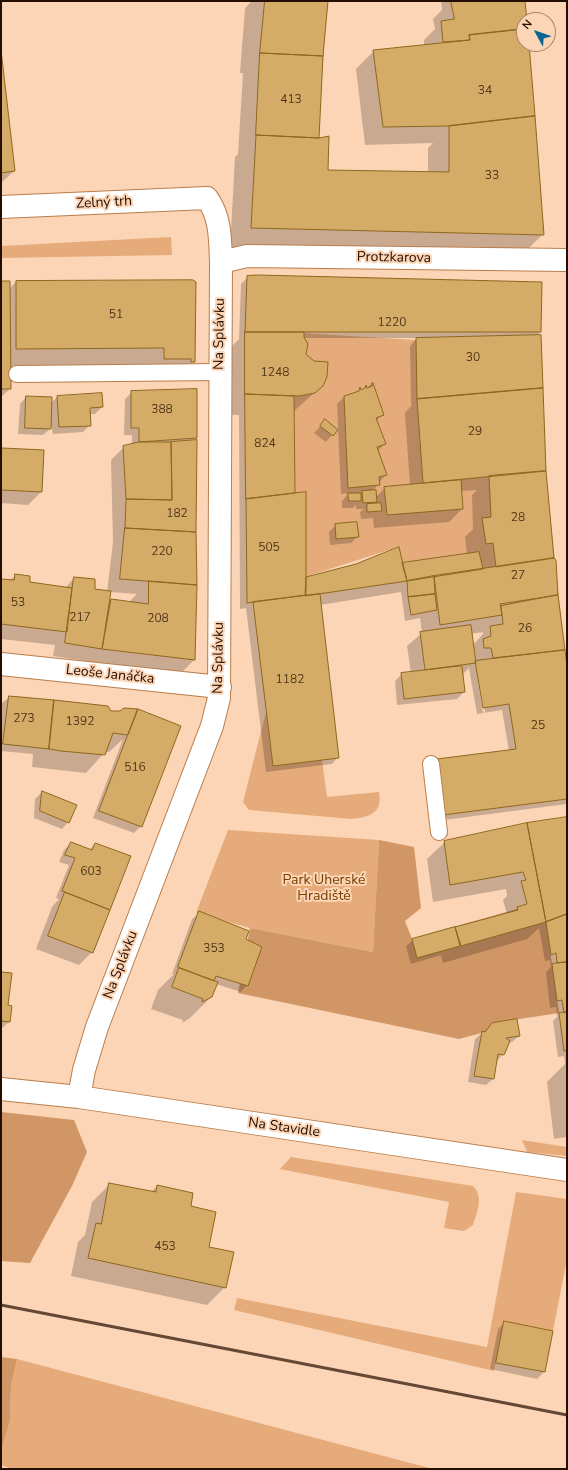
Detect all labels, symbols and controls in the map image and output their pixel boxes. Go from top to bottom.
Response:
north arrow [516,12,556,52]
text: N [519,17,536,33]
house number: 34 [478,84,492,98]
house number: 413 [280,93,302,107]
house number: 33 [485,169,499,183]
street label: Zelný trh [76,193,132,213]
street label: Protzkarova [357,249,431,267]
street label: Na Splávku [211,298,229,370]
house number: 51 [109,308,123,322]
house number: 1220 [378,316,406,330]
house number: 30 [466,351,480,365]
house number: 1248 [261,366,289,380]
house number: 388 [151,403,173,417]
house number: 29 [468,425,482,439]
house number: 824 [254,437,276,451]
house number: 182 [166,507,188,521]
house number: 28 [511,511,525,525]
house number: 505 [258,541,280,555]
house number: 220 [151,545,173,559]
house number: 27 [511,569,525,583]
house number: 53 [11,596,25,610]
house number: 217 [69,611,91,625]
house number: 208 [147,612,169,626]
street label: Na Splávku [210,622,228,694]
house number: 26 [518,622,532,636]
street label: Leoše Janáčka [65,662,155,688]
house number: 1182 [276,673,304,687]
house number: 273 [13,712,35,726]
house number: 1392 [66,715,94,729]
house number: 25 [531,719,545,733]
house number: 516 [124,761,146,775]
house number: 603 [80,865,102,879]
park label: Park Uherské Hradiště [282,873,366,906]
street label: Na Splávku [100,929,142,1001]
house number: 353 [203,942,225,956]
street label: Na Stavidle [247,1115,321,1141]
house number: 453 [154,1240,176,1254]

